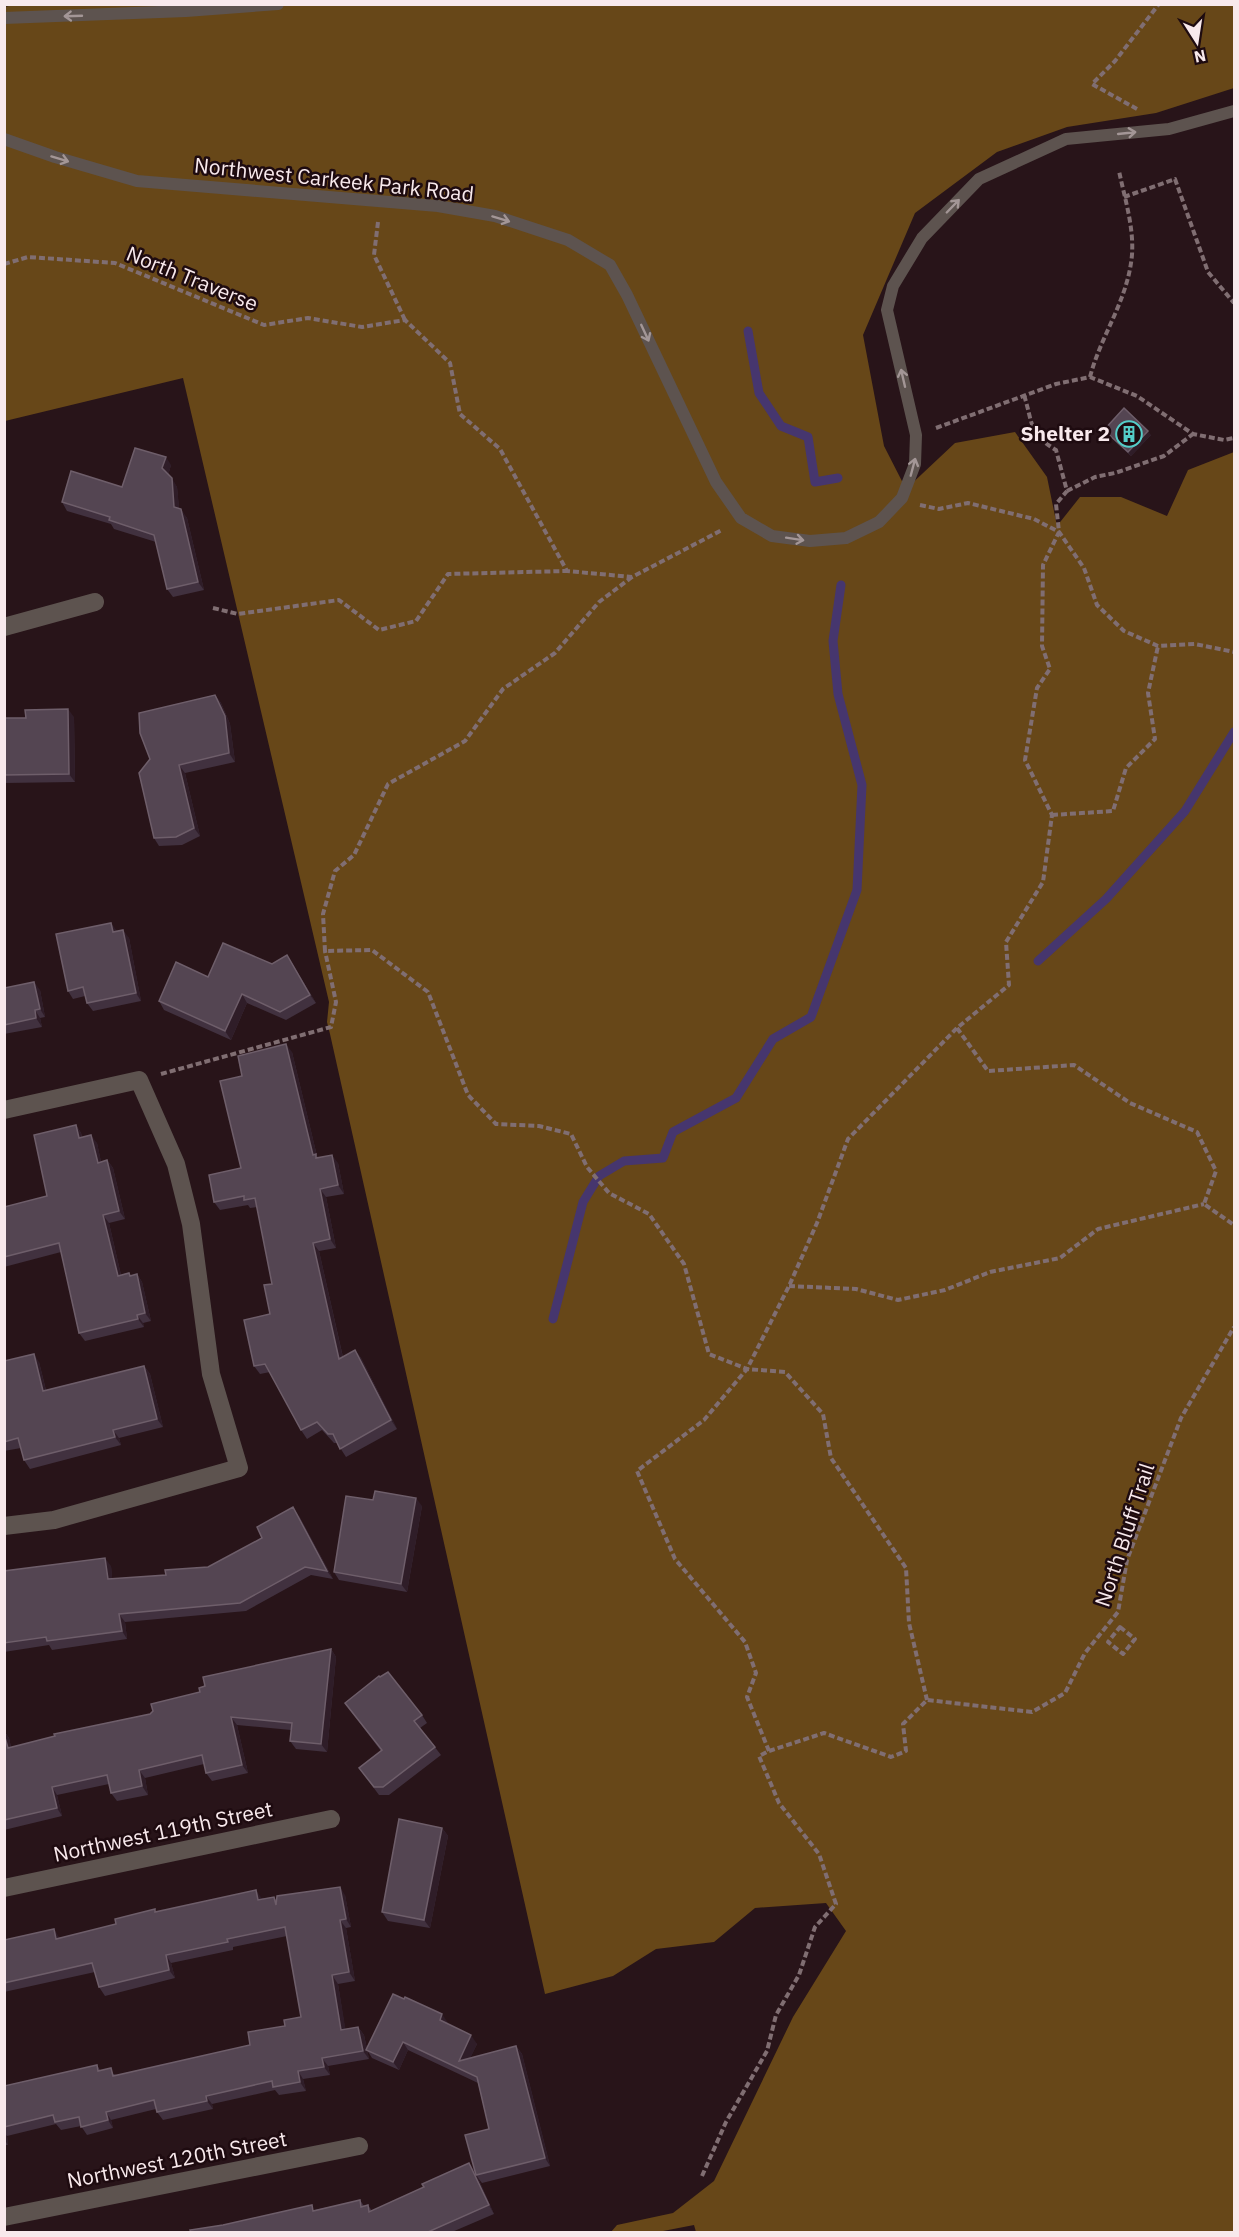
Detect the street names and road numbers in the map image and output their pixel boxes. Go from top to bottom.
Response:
street label: Northwest Carkeek Park Road [193,150,475,208]
street label: North Traverse [122,239,262,317]
street label: North Bluff Trail [1088,1459,1161,1610]
street label: Northwest 119th Street [51,1794,275,1868]
street label: Northwest 120th Street [65,2124,289,2194]

